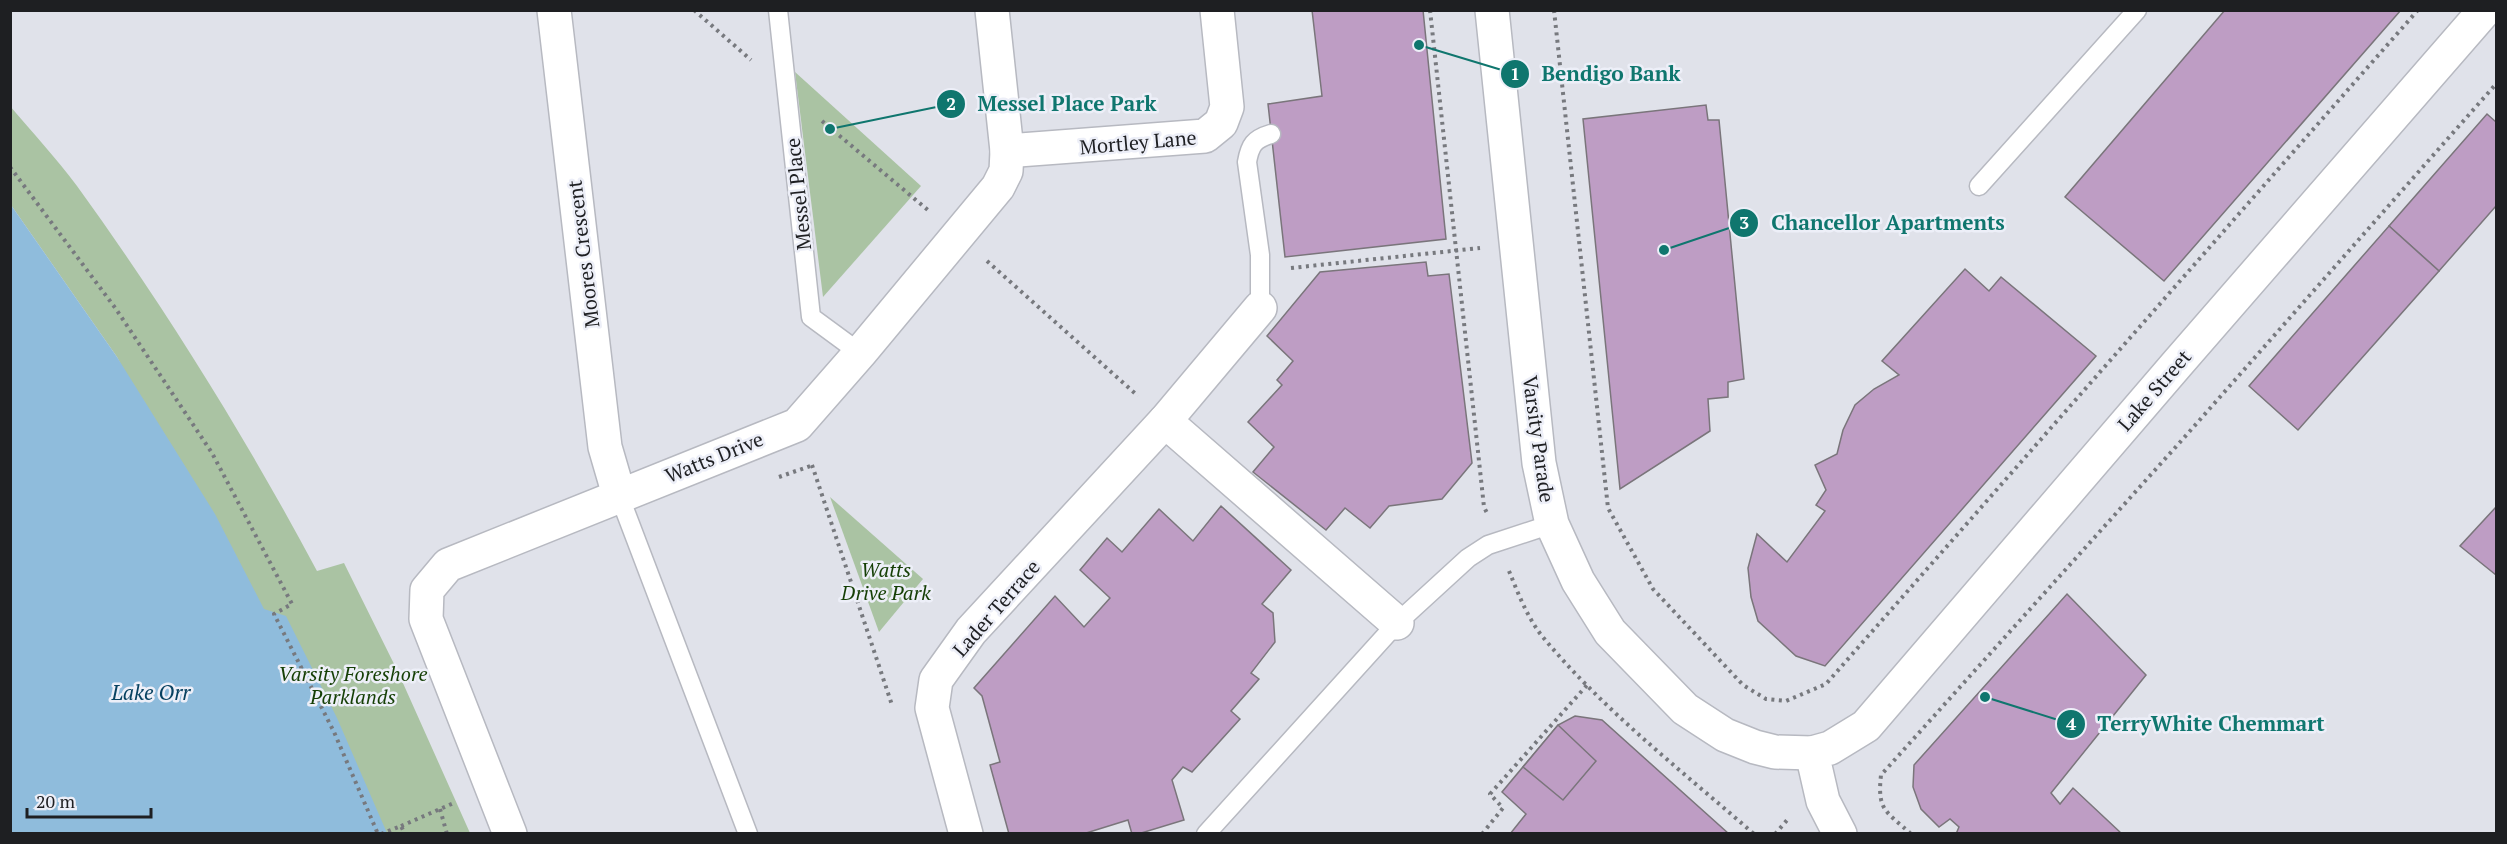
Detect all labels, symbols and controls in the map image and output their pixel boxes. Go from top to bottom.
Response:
callout: Bendigo Bank [1500,54,1693,93]
text: Bendigo Bank [1541,59,1681,87]
text: 1 [1510,61,1520,85]
callout: Messel Place Park [936,84,1168,123]
text: Messel Place Park [978,89,1157,117]
text: 2 [946,91,956,115]
street label: Mortley Lane [1078,123,1198,161]
street label: Messel Place [779,137,817,251]
street label: Moores Crescent [560,178,605,329]
callout: Chancellor Apartments [1729,203,2017,242]
text: Chancellor Apartments [1771,208,2005,236]
text: 3 [1739,210,1749,234]
street label: Lake Street [2111,343,2197,436]
street label: Varsity Parade [1517,374,1561,504]
street label: Watts Drive [661,425,767,489]
street label: Lader Terrace [946,554,1046,662]
park label: Watts Drive Park [840,556,931,606]
park label: Varsity Foreshore Parklands [278,660,428,710]
water label: Lake Orr [111,678,191,706]
callout: TerryWhite Chemmart [2056,704,2337,743]
text: TerryWhite Chemmart [2097,709,2325,737]
text: 4 [2066,711,2077,735]
scale bar [27,781,152,819]
text: 20 m [36,789,76,813]

